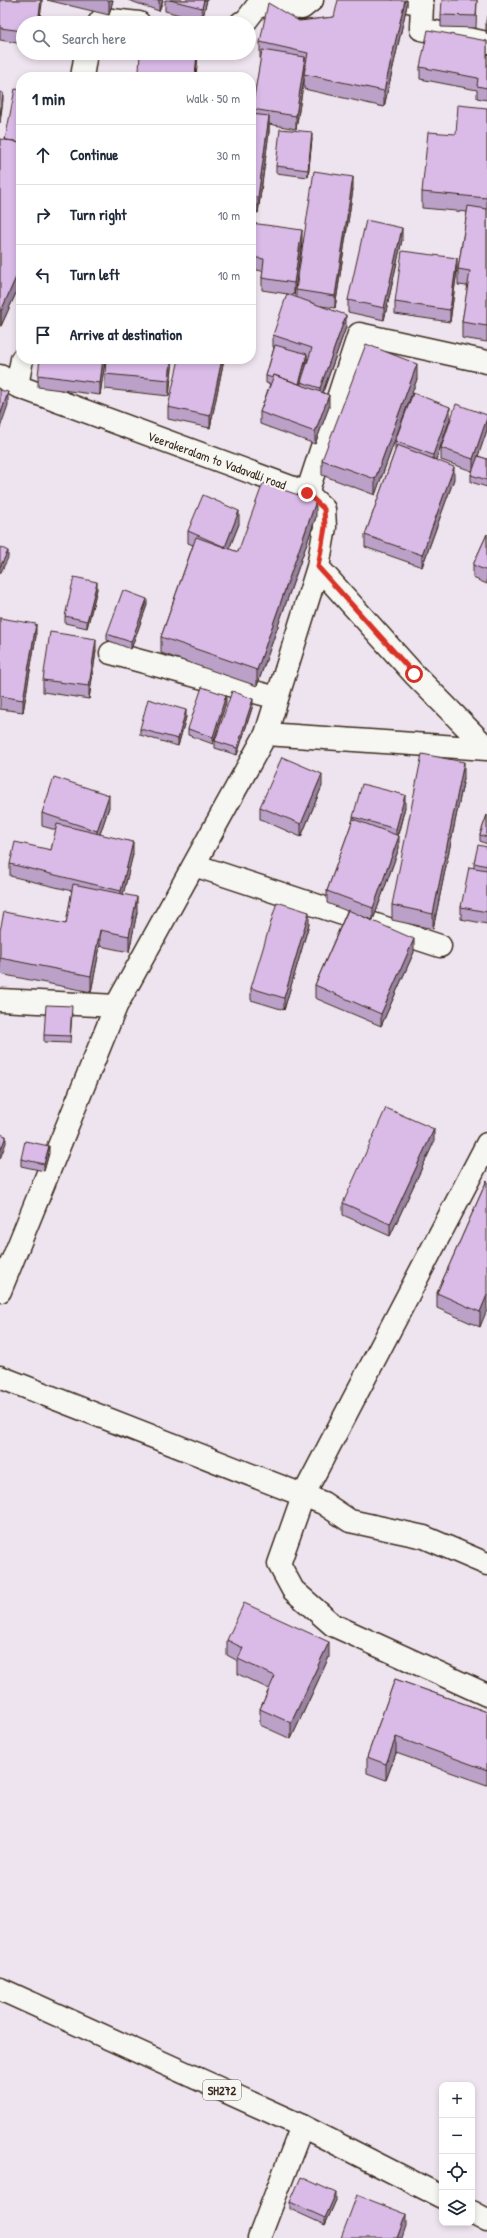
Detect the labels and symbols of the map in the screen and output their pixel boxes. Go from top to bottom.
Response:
street label: Veerakeralam to Vadavalli road [145,427,289,493]
route end [298,484,316,502]
route start [405,665,423,683]
road number: SH272 [203,2080,241,2100]

